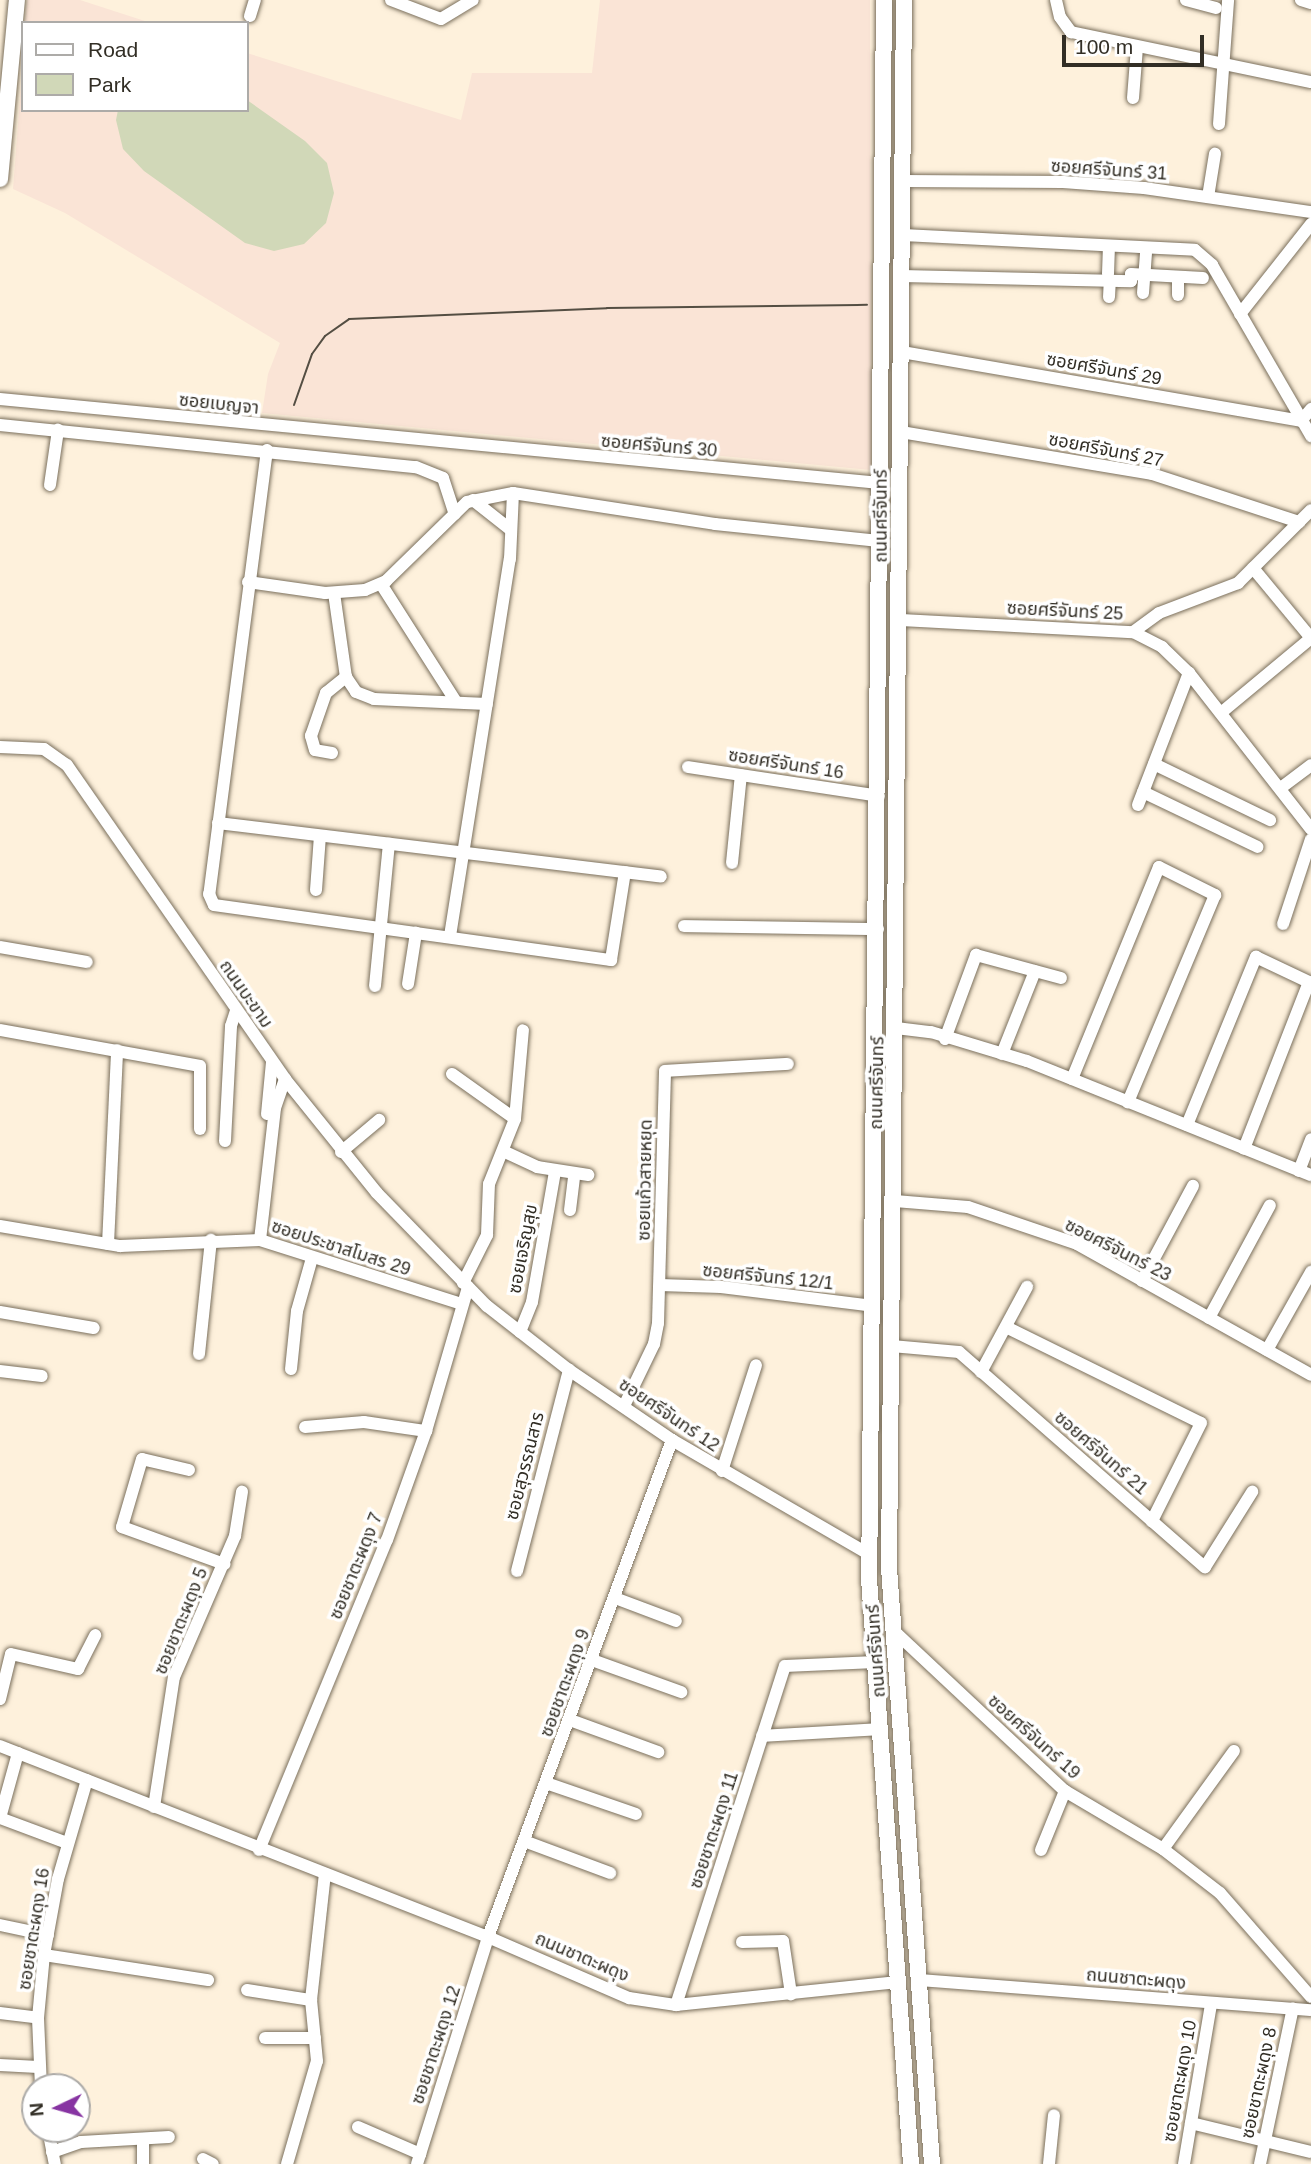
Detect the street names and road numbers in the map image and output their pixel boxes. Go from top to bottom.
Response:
street label: ซอยศรีจันทร์ 31 [1050,155,1168,185]
street label: ซอยศรีจันทร์ 29 [1045,348,1163,390]
street label: ซอยเบญจา [178,389,260,419]
street label: ซอยศรีจันทร์ 27 [1047,428,1165,472]
street label: ซอยศรีจันทร์ 30 [600,430,718,462]
street label: ถนนศรีจันทร์ [870,469,892,563]
street label: ซอยศรีจันทร์ 25 [1006,597,1124,625]
street label: ซอยศรีจันทร์ 16 [727,744,845,784]
street label: ถนนบะขาม [215,956,277,1032]
street label: ถนนศรีจันทร์ [865,1036,889,1130]
street label: ซอยแก้วสายหยุด [633,1119,657,1241]
street label: ซอยเจริญสุข [504,1202,542,1296]
street label: ซอยศรีจันทร์ 23 [1061,1214,1175,1286]
street label: ซอยประชาสโมสร 29 [269,1215,413,1281]
street label: ซอยศรีจันทร์ 12/1 [701,1259,835,1295]
street label: ซอยศรีจันทร์ 12 [615,1373,723,1457]
street label: ซอยศรีจันทร์ 21 [1050,1407,1152,1499]
street label: ซอยสุวรรณสาร [501,1410,549,1522]
street label: ซอยชาตะผดุง 7 [325,1509,387,1623]
street label: ซอยชาตะผดุง 5 [150,1564,212,1678]
street label: ถนนศรีจันทร์ [862,1604,890,1698]
street label: ซอยชาตะผดุง 9 [535,1626,595,1740]
street label: ซอยศรีจันทร์ 19 [983,1690,1085,1784]
street label: ซอยชาตะผดุง 11 [685,1769,743,1891]
street label: ซอยชาตะผดุง 16 [14,1866,54,1992]
street label: ถนนชาตะผดุง [532,1928,632,1986]
street label: ถนนชาตะผดุง [1085,1964,1187,1994]
street label: ซอยชาตะผดุง 12 [407,1983,465,2107]
street label: ซอยชาตะผดุง 10 [1159,2018,1201,2144]
street label: ซอยชาตะผดุง 8 [1237,2025,1281,2141]

